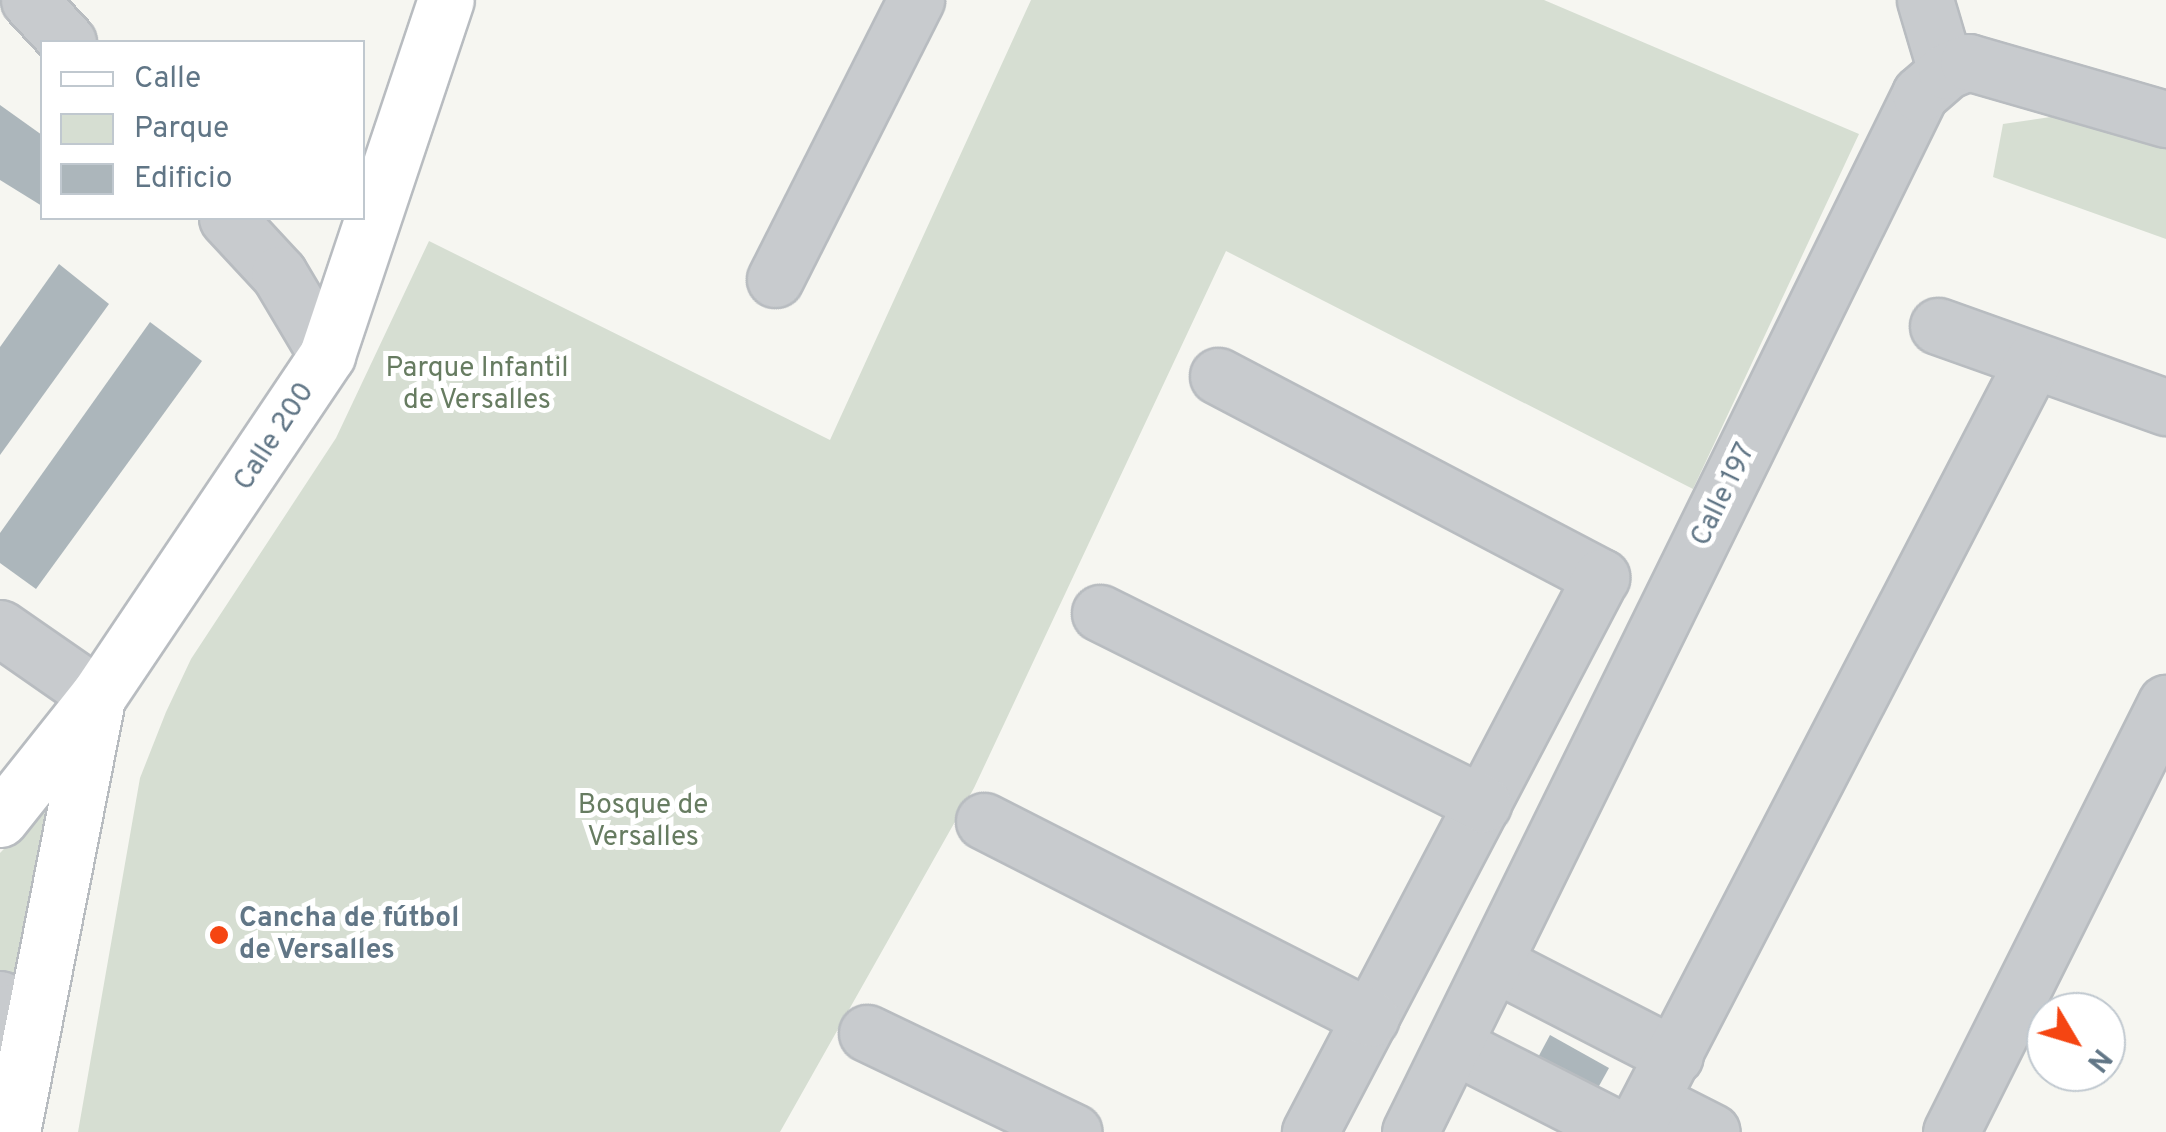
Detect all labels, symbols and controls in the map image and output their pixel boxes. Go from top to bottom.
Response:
legend [40,40,365,220]
text: Calle [134,61,201,98]
text: Parque [134,111,229,148]
text: Edificio [134,161,232,198]
park label: Parque Infantil de Versalles [385,352,569,418]
street label: Calle 200 [228,377,322,497]
street label: Calle 197 [1685,438,1763,552]
park label: Bosque de Versalles [578,789,708,855]
place label: Cancha de fútbol de Versalles [239,902,459,968]
marker: Cancha de fútbol de Versalles [208,924,230,946]
north arrow [2026,992,2126,1092]
text: N [2078,1040,2118,1078]

